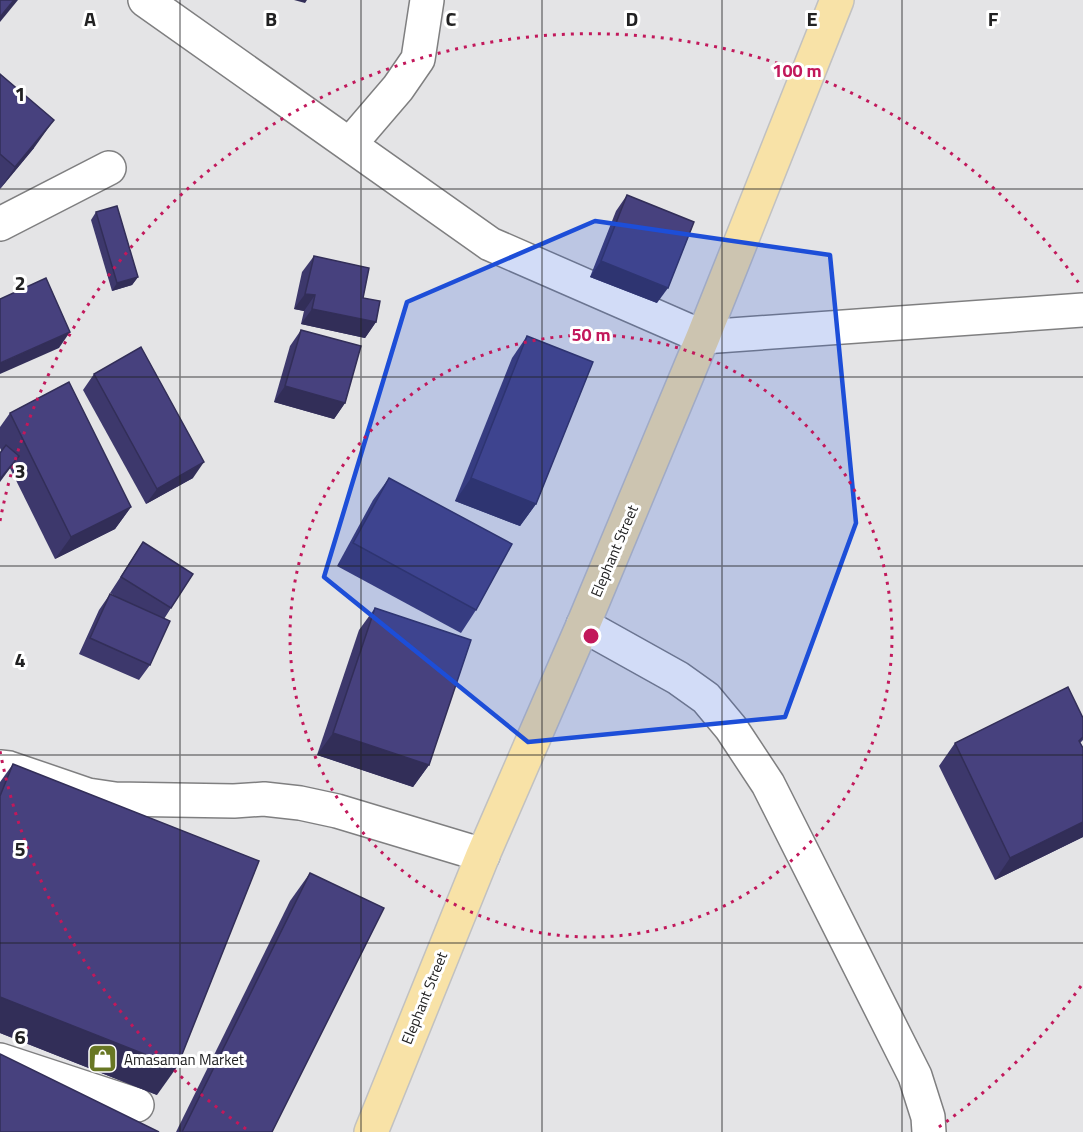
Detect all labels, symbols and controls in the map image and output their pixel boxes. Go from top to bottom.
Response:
text: A [84,3,96,34]
text: B [265,3,277,34]
text: C [446,3,457,34]
text: D [626,3,638,34]
text: E [806,3,818,34]
text: F [988,3,999,34]
text: 100 m [772,57,822,84]
text: 1 [14,78,26,109]
text: 2 [14,267,26,298]
text: 50 m [571,321,611,348]
text: 3 [14,455,26,486]
street label: Elephant Street [584,501,644,601]
centre of rings [581,626,601,646]
text: 4 [14,644,26,675]
text: 5 [14,833,26,864]
street label: Elephant Street [395,948,453,1048]
text: 6 [14,1021,26,1052]
shop icon: Amasaman Market [87,1043,119,1075]
place label: Amasaman Market [124,1048,245,1071]

